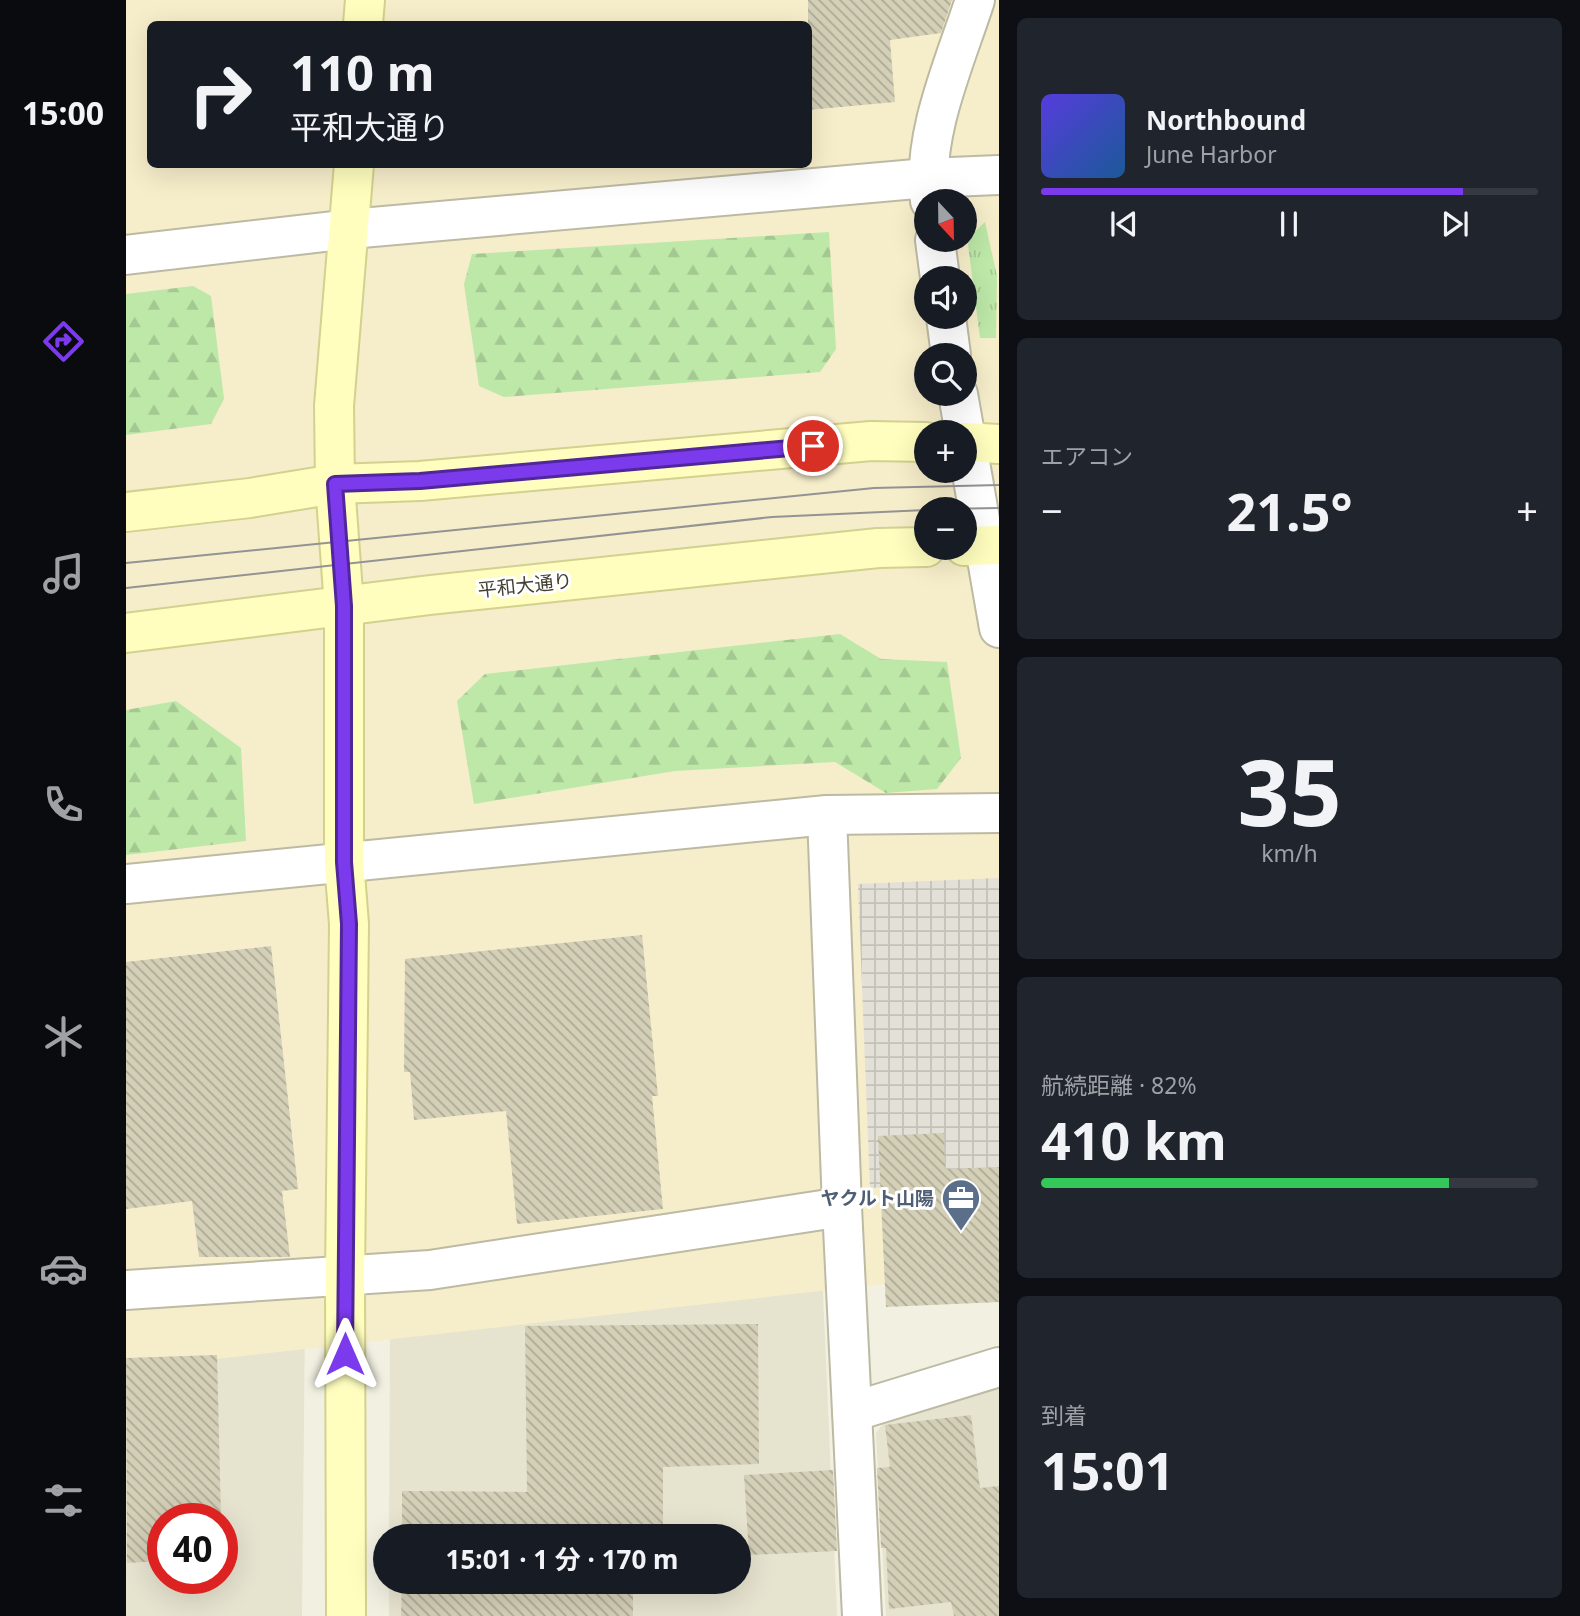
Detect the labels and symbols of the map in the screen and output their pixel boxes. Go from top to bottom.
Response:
north arrow [914,189,976,252]
pin [783,416,843,476]
street label: 平和大通り [476,567,574,603]
office icon: ヤクルト山陽 [940,1177,982,1232]
place label: ヤクルト山陽 [821,1185,934,1211]
position arrow [308,1317,382,1391]
speed limit sign: 40 [147,1503,238,1594]

